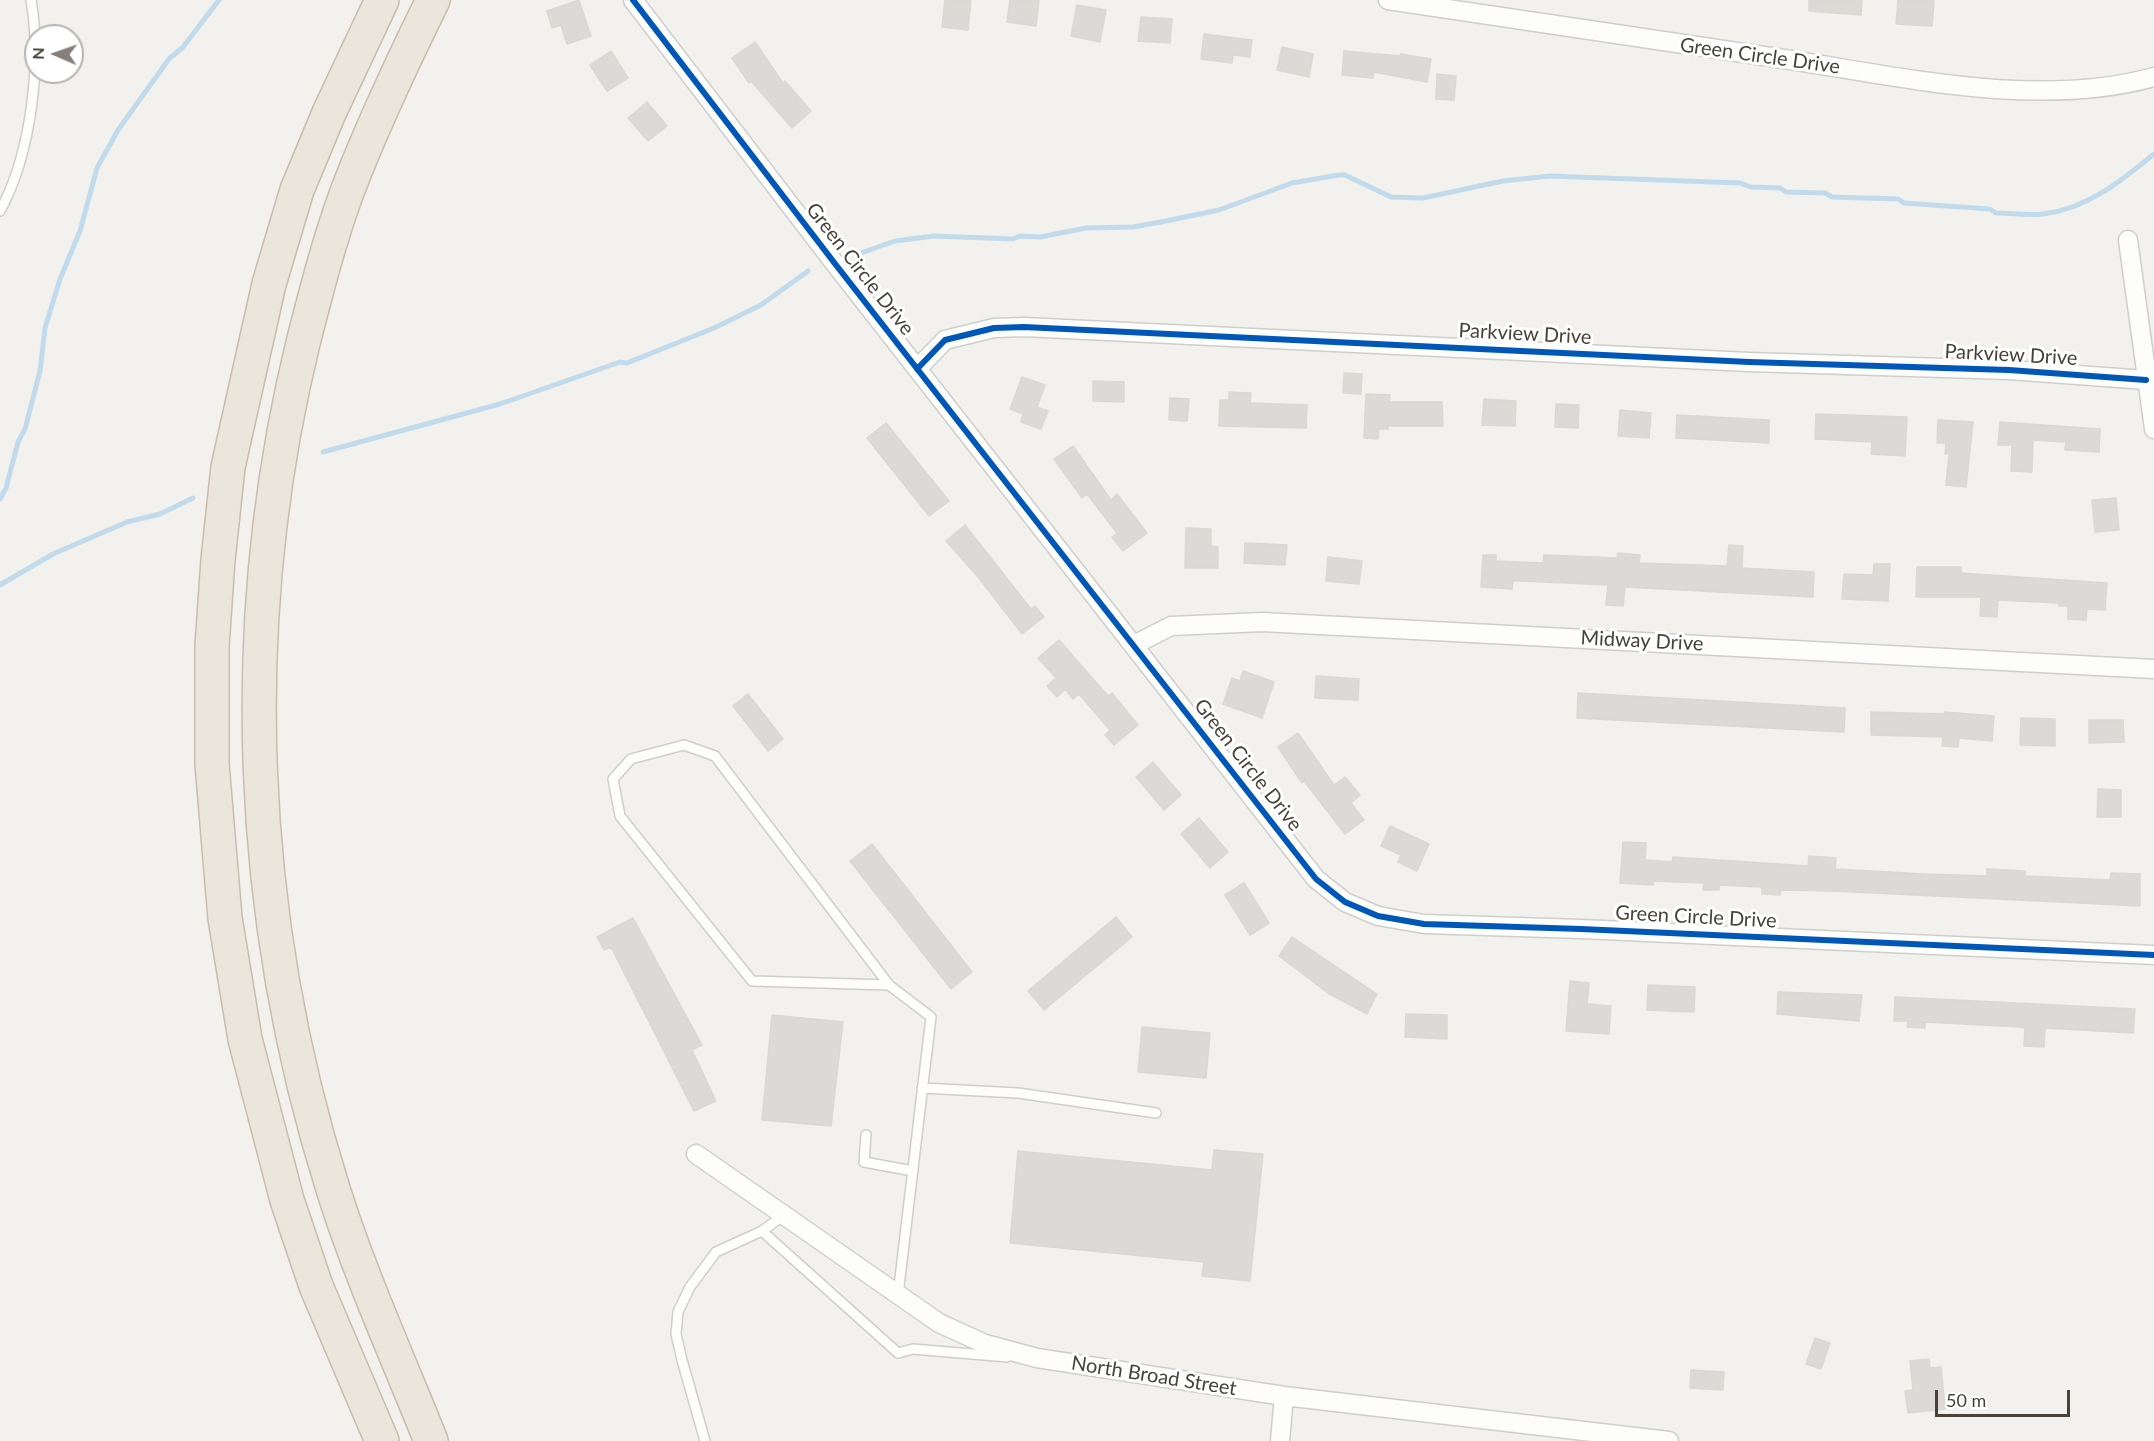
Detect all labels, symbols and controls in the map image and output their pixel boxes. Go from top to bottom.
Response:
north arrow [24,24,84,84]
street label: Green Circle Drive [1678,33,1842,79]
text: N [28,47,47,60]
street label: Green Circle Drive [801,198,919,340]
street label: Parkview Drive [1458,319,1592,349]
street label: Parkview Drive [1944,340,2078,370]
street label: Midway Drive [1580,626,1704,656]
street label: Green Circle Drive [1189,694,1307,836]
street label: Green Circle Drive [1615,901,1777,933]
street label: North Broad Street [1070,1351,1238,1401]
scale bar [1938,1378,2073,1416]
text: 50 m [1946,1389,1986,1411]

